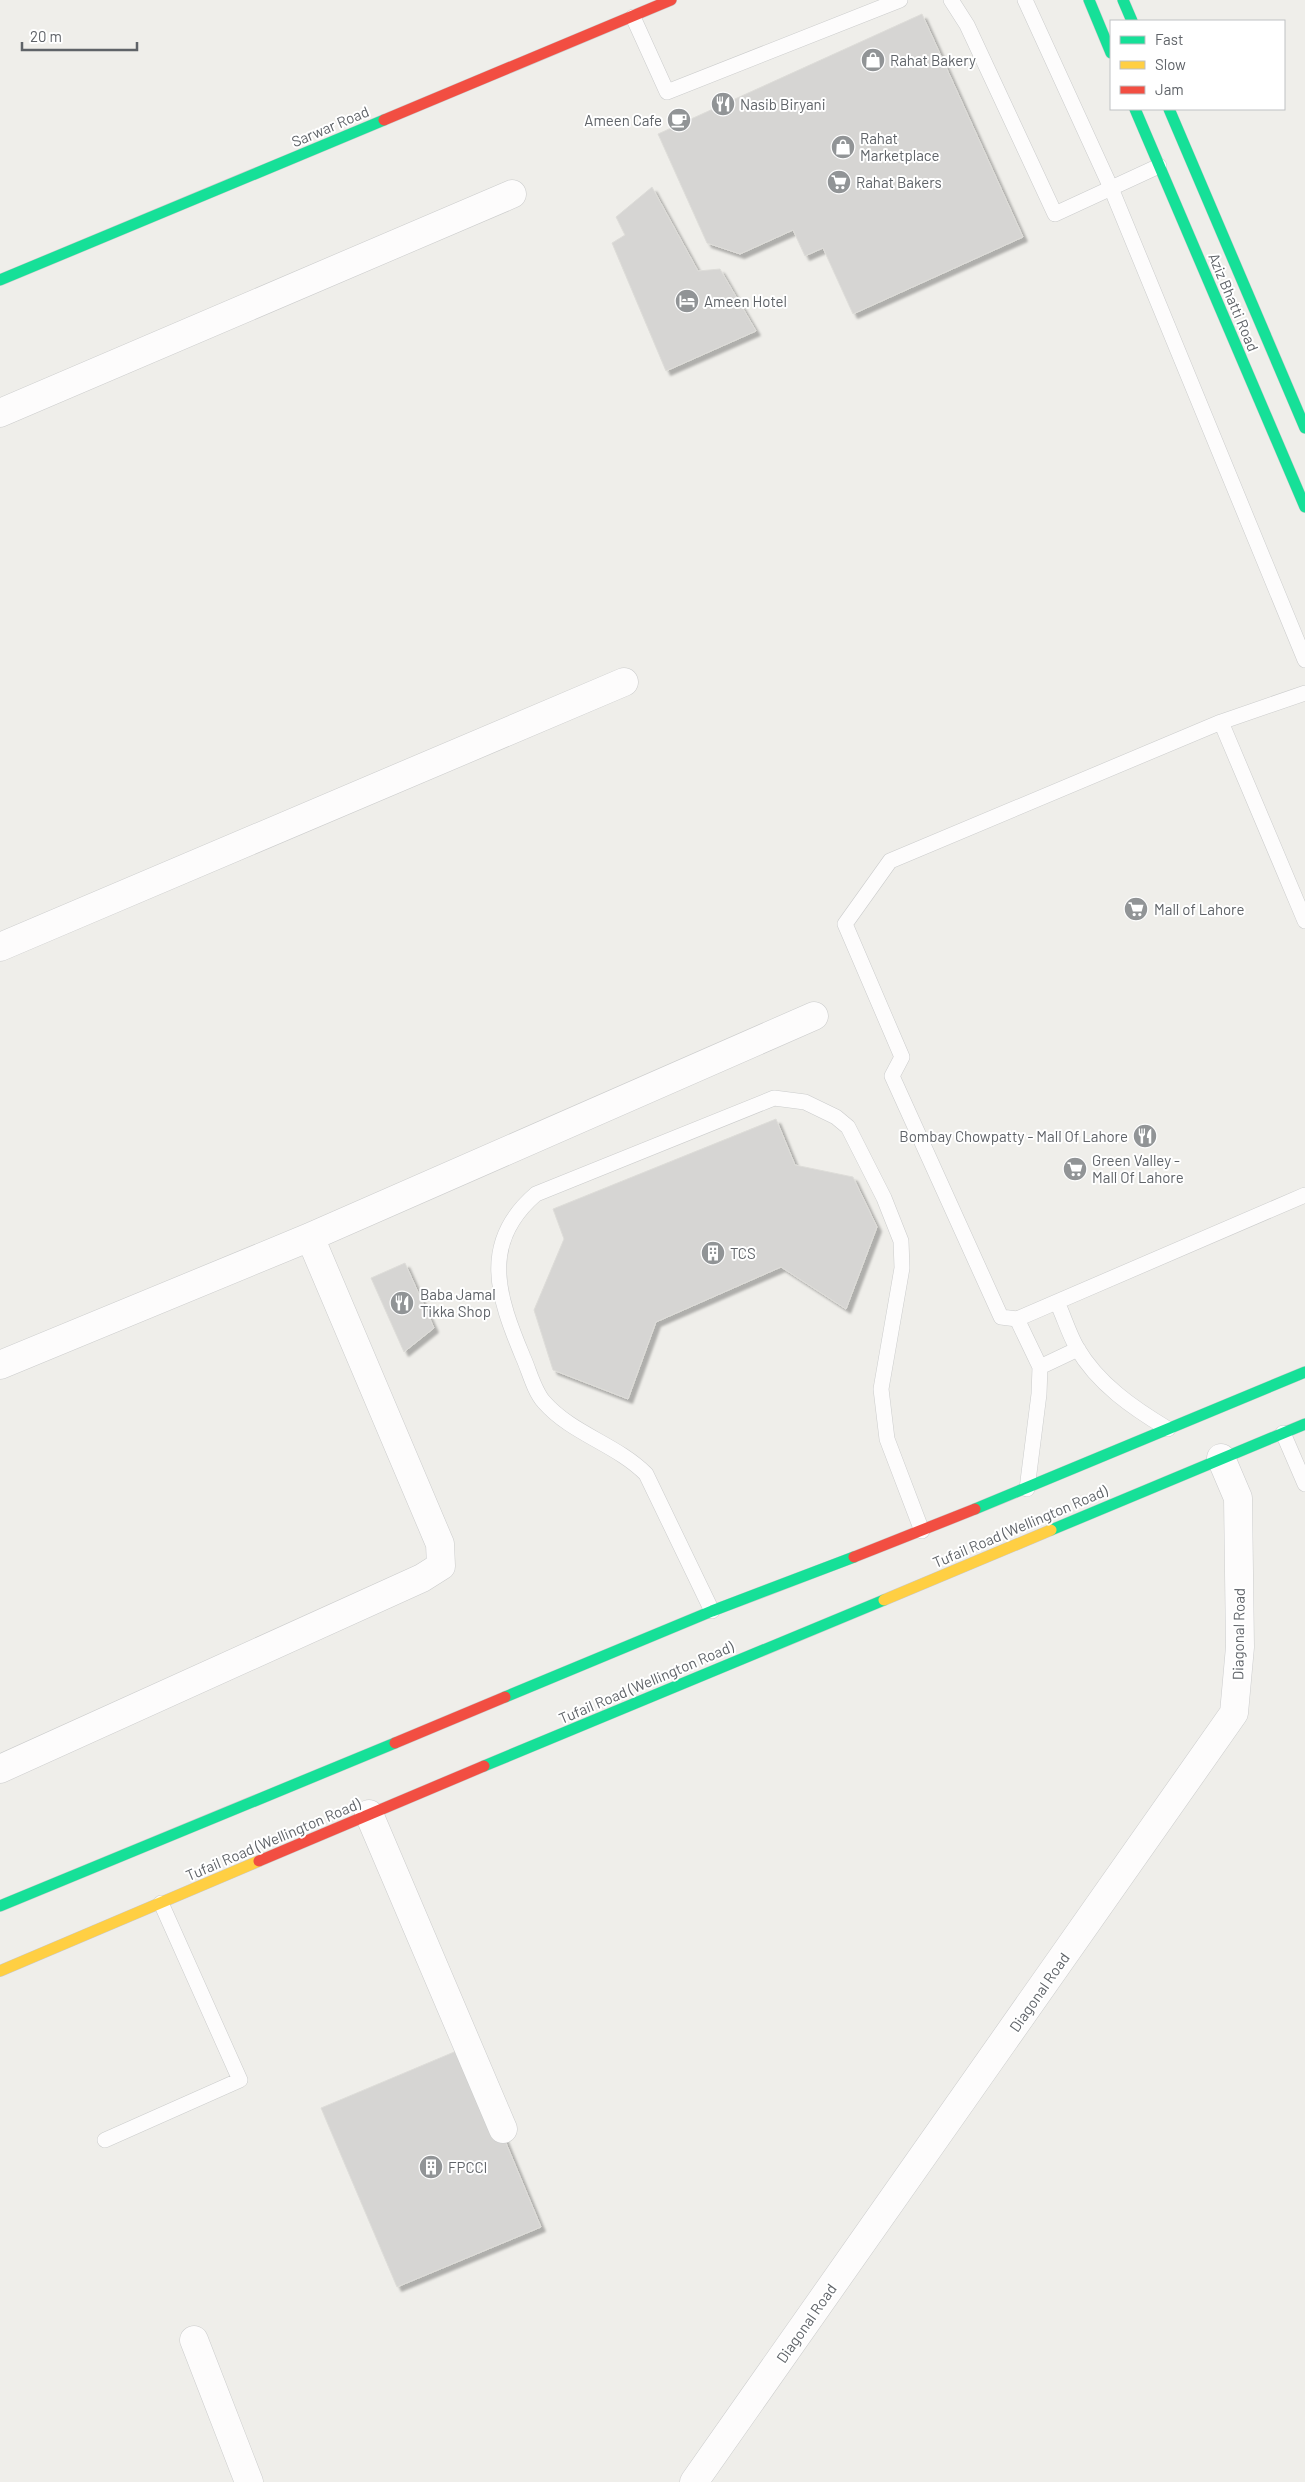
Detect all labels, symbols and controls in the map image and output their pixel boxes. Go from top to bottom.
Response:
scale bar [22,20,138,52]
legend [1110,20,1285,110]
text: 20 m [30,27,62,45]
text: Fast [1155,30,1183,48]
shop icon: Rahat Bakery [860,47,886,73]
place label: Rahat Bakery [890,51,976,69]
text: Slow [1155,55,1186,73]
text: Jam [1155,80,1184,98]
restaurant icon: Nasib Biryani [710,91,736,117]
place label: Nasib Biryani [740,95,825,113]
street label: Sarwar Road [289,102,371,150]
cafe icon: Ameen Cafe [666,107,692,133]
place label: Ameen Cafe [584,111,662,129]
place label: Rahat Marketplace [860,129,940,164]
shop icon: Rahat Marketplace [830,134,856,160]
supermarket icon: Rahat Bakers [826,169,852,195]
place label: Rahat Bakers [856,173,942,191]
street label: Aziz Bhatti Road [1205,250,1263,354]
hotel icon: Ameen Hotel [674,288,700,314]
place label: Ameen Hotel [704,292,787,310]
supermarket icon: Mall of Lahore [1123,896,1149,922]
place label: Mall of Lahore [1154,900,1244,918]
restaurant icon: Bombay Chowpatty - Mall Of Lahore [1132,1123,1158,1149]
place label: Bombay Chowpatty - Mall Of Lahore [899,1127,1128,1145]
place label: Green Valley - Mall Of Lahore [1092,1151,1184,1186]
supermarket icon: Green Valley - Mall Of Lahore [1062,1156,1088,1182]
building icon: TCS [700,1240,726,1266]
place label: TCS [730,1244,756,1262]
place label: Baba Jamal Tikka Shop [420,1285,496,1320]
restaurant icon: Baba Jamal Tikka Shop [389,1290,415,1316]
street label: Tufail Road (Wellington Road) [930,1481,1110,1571]
street label: Diagonal Road [1228,1588,1248,1680]
street label: Tufail Road (Wellington Road) [556,1637,736,1727]
street label: Tufail Road (Wellington Road) [183,1794,363,1884]
street label: Diagonal Road [1005,1949,1073,2035]
building icon: FPCCI [418,2154,444,2180]
place label: FPCCI [448,2158,488,2176]
street label: Diagonal Road [772,2280,840,2366]

